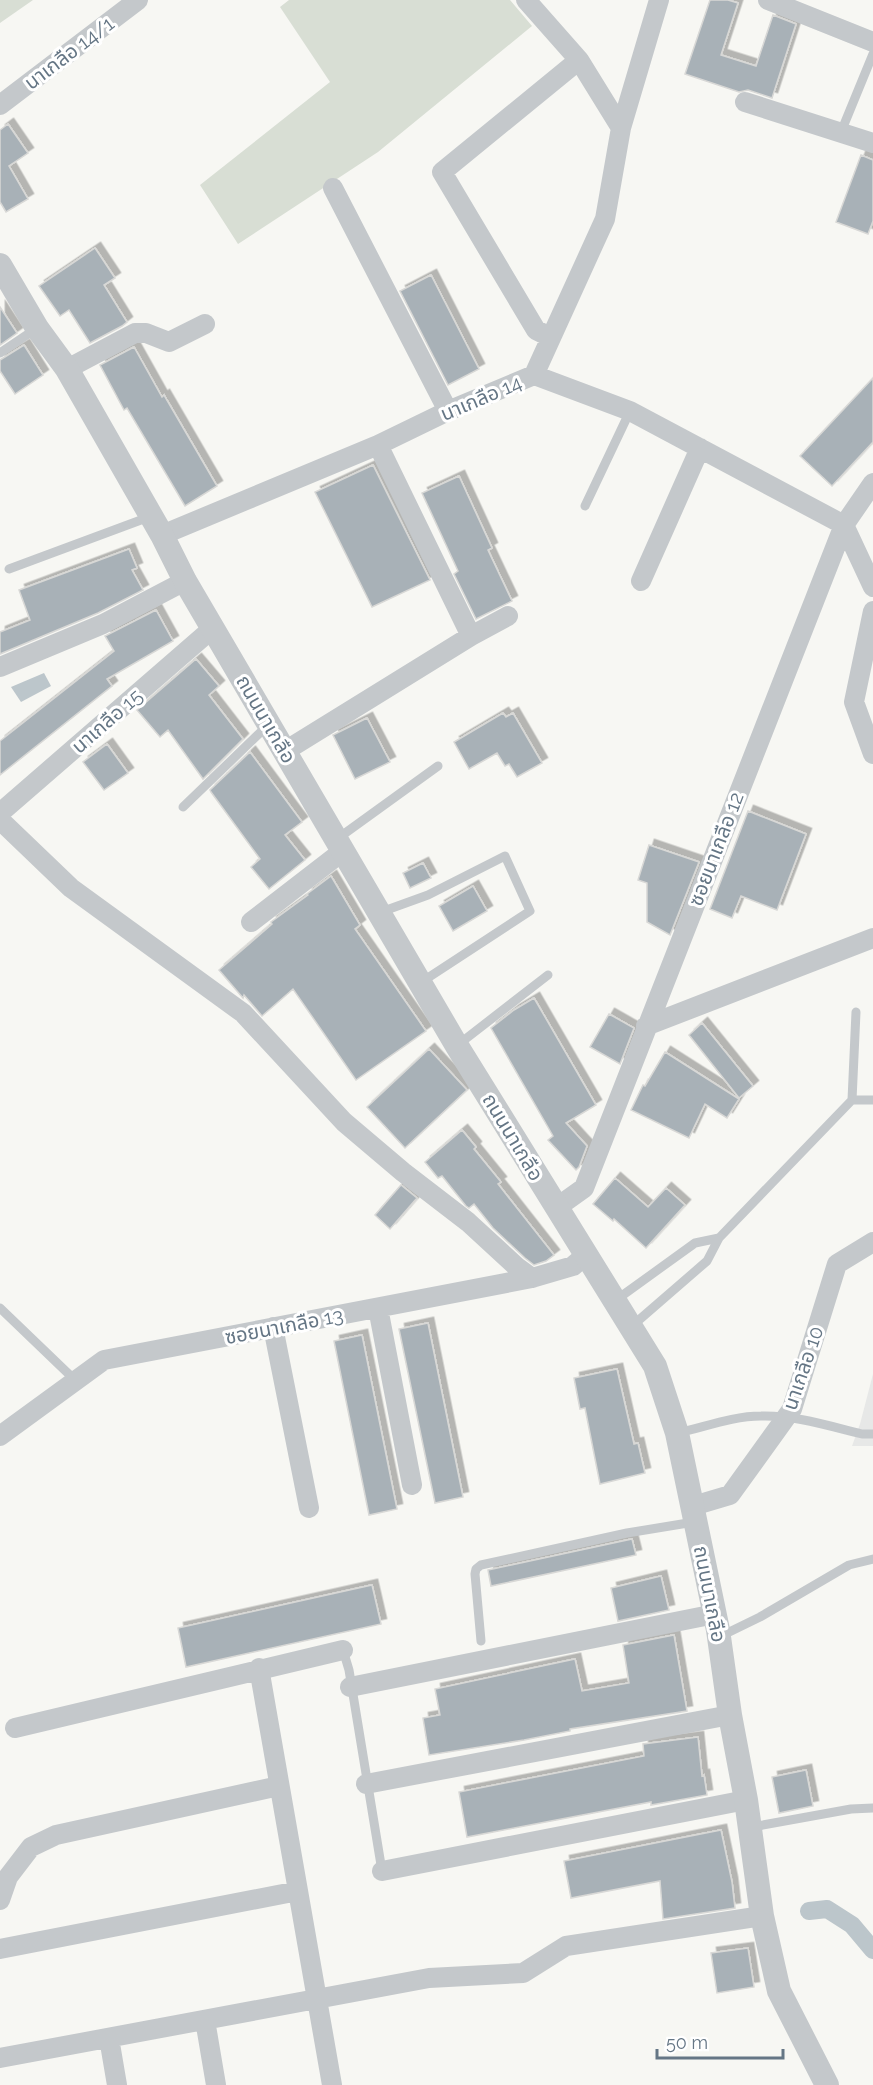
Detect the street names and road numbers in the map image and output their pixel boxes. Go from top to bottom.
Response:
street label: นาเกลือ 14/1 [19,11,119,94]
street label: นาเกลือ 14 [437,370,525,426]
street label: ถนนนาเกลือ [231,671,301,767]
street label: นาเกลือ 15 [67,684,147,758]
street label: ซอยนาเกลือ 12 [683,789,749,909]
street label: ถนนนาเกลือ [478,1089,548,1185]
street label: ซอยนาเกลือ 13 [223,1303,345,1349]
street label: นาเกลือ 10 [777,1323,829,1413]
street label: ถนนนาเกลือ [689,1544,731,1644]

